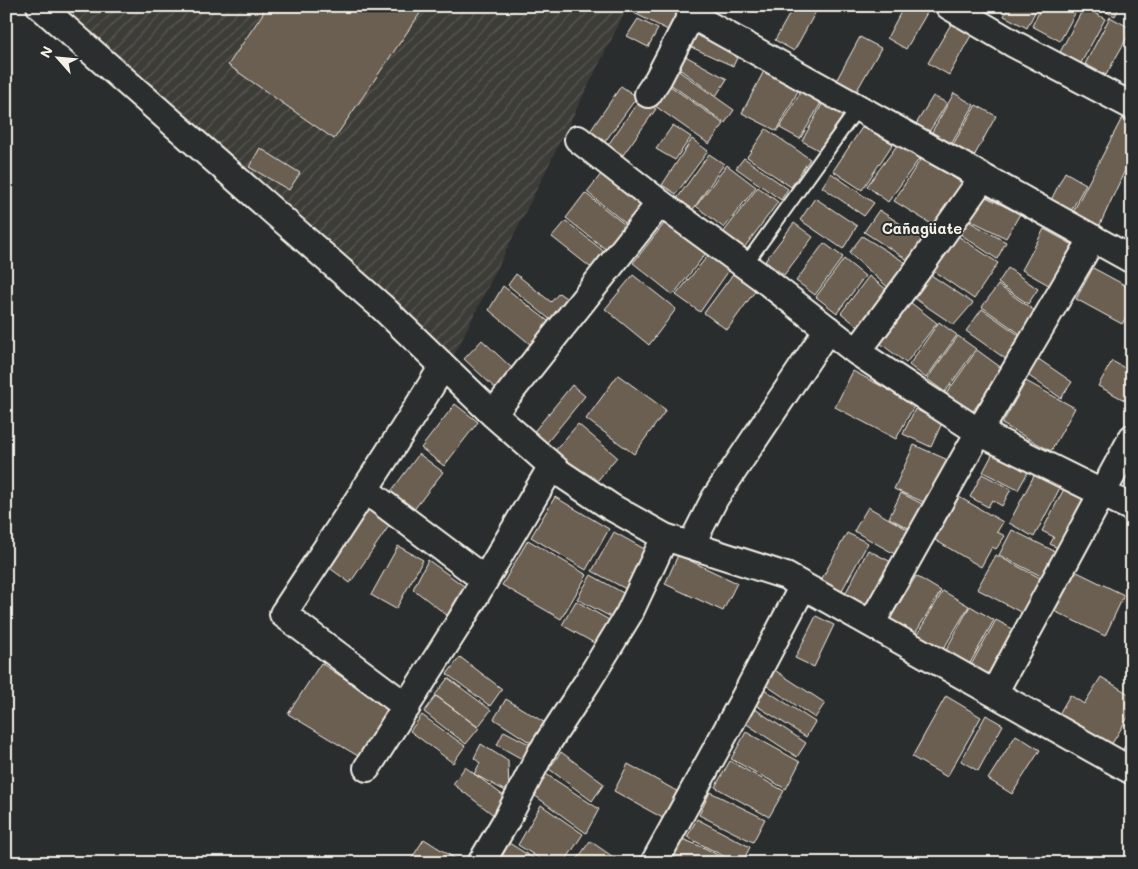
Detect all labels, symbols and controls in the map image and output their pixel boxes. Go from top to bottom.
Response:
north arrow [32,32,82,82]
text: N [35,43,57,61]
district label: Cañagüate [882,218,962,238]

